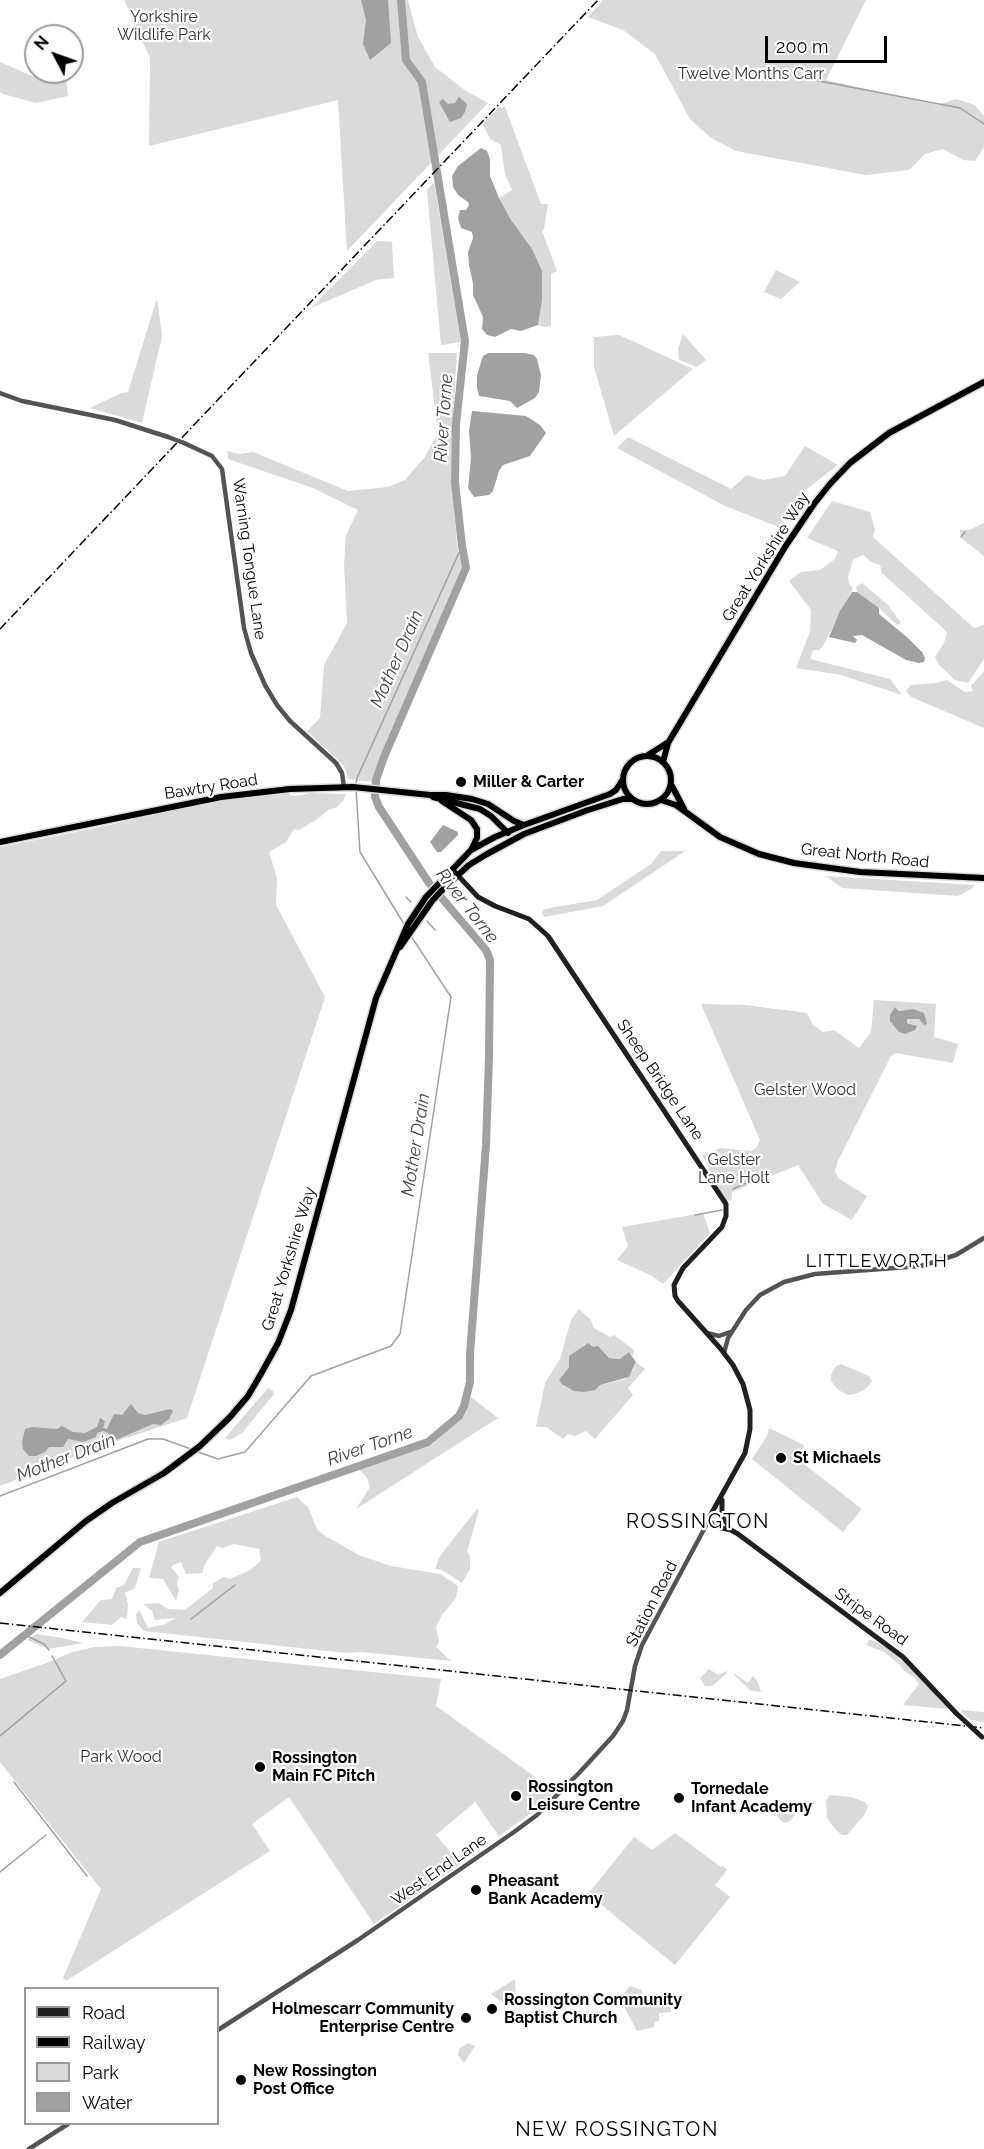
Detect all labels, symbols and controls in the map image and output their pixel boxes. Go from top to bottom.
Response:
park label: Yorkshire Wildlife Park [117,7,211,45]
north arrow [24,24,84,84]
scale bar [768,24,890,62]
text: N [30,32,53,54]
text: 200 m [776,36,829,57]
park label: Twelve Months Carr [678,64,824,84]
water label: River Torne [430,373,458,463]
street label: Warning Tongue Lane [228,477,270,641]
street label: Great Yorkshire Way [718,489,814,625]
water label: Mother Drain [366,607,428,711]
street label: Bawtry Road [163,770,259,804]
place label: Miller & Carter [473,772,584,792]
marker: Miller & Carter [454,775,468,789]
street label: Great North Road [800,840,930,872]
water label: River Torne [431,864,503,948]
street label: Sheep Bridge Lane [612,1016,708,1144]
park label: Gelster Wood [754,1080,856,1100]
water label: Mother Drain [397,1092,435,1198]
park label: Gelster Lane Holt [698,1150,770,1188]
street label: Great Yorkshire Way [258,1185,320,1333]
district label: LITTLEWORTH [806,1251,948,1273]
water label: River Torne [324,1421,416,1471]
water label: Mother Drain [13,1429,119,1487]
place label: St Michaels [793,1448,881,1468]
marker: St Michaels [774,1451,788,1465]
district label: ROSSINGTON [626,1510,770,1534]
street label: Station Road [622,1558,682,1650]
street label: Stripe Road [831,1584,911,1650]
park label: Park Wood [80,1747,162,1767]
place label: Rossington Main FC Pitch [272,1748,375,1786]
marker: Rossington Main FC Pitch [253,1760,267,1774]
place label: Rossington Leisure Centre [528,1777,640,1815]
place label: Tornedale Infant Academy [691,1779,812,1817]
marker: Rossington Leisure Centre [509,1789,523,1803]
marker: Tornedale Infant Academy [672,1791,686,1805]
street label: West End Lane [388,1830,490,1910]
place label: Pheasant Bank Academy [488,1871,603,1909]
marker: Pheasant Bank Academy [469,1883,483,1897]
legend [24,1987,219,2125]
place label: Rossington Community Baptist Church [504,1990,682,2028]
place label: Holmescarr Community Enterprise Centre [272,1999,454,2037]
text: Road [82,2002,125,2023]
marker: Rossington Community Baptist Church [485,2002,499,2016]
marker: Holmescarr Community Enterprise Centre [459,2011,473,2025]
text: Railway [82,2032,146,2053]
place label: New Rossington Post Office [253,2061,377,2099]
text: Park [82,2062,119,2083]
marker: New Rossington Post Office [234,2073,248,2087]
text: Water [82,2092,132,2113]
district label: NEW ROSSINGTON [515,2118,719,2142]

